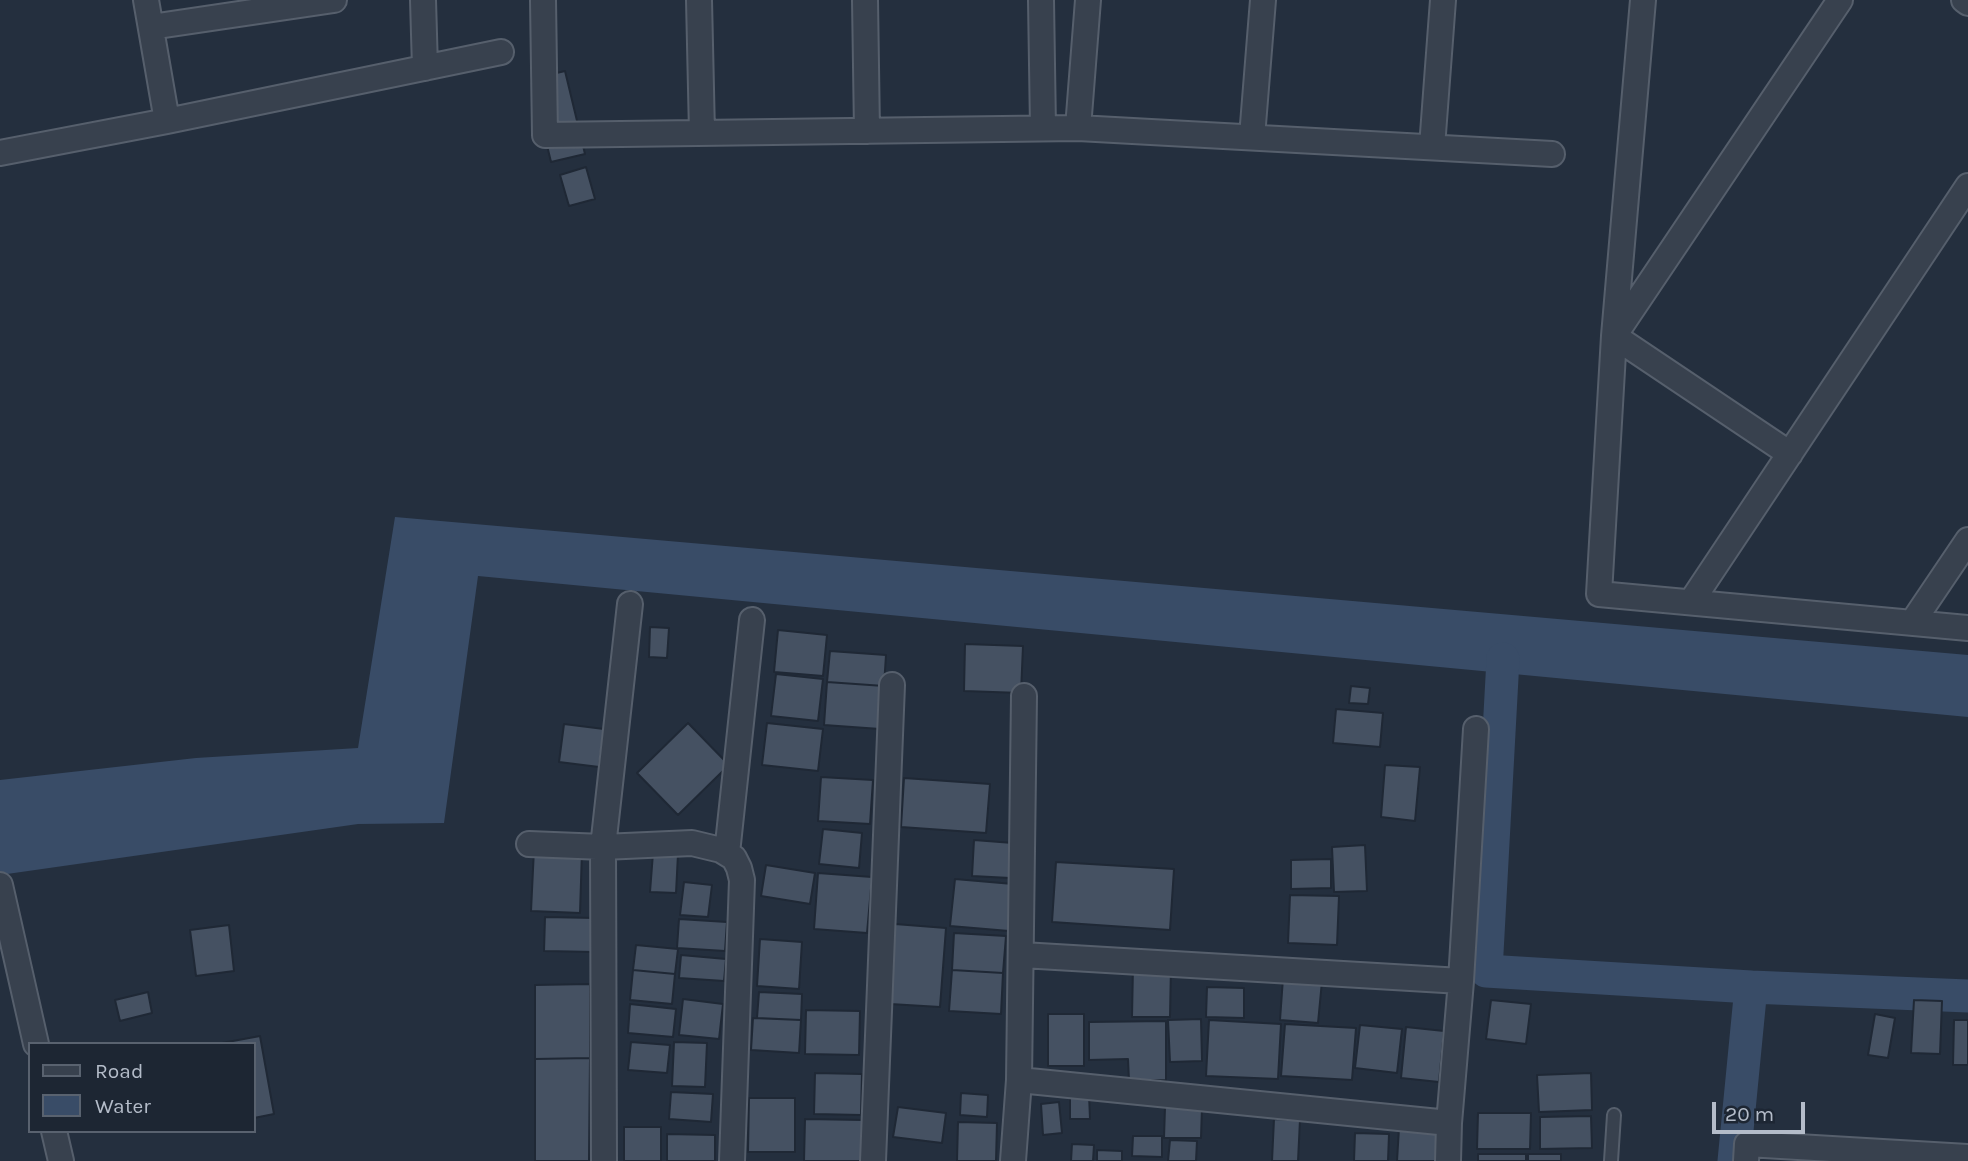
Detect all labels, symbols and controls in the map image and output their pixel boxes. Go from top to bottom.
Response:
legend [28,1042,256,1133]
text: Road [95,1059,143,1083]
scale bar [1716,1088,1809,1132]
text: Water [95,1094,151,1118]
text: 20 m [1725,1102,1774,1126]

